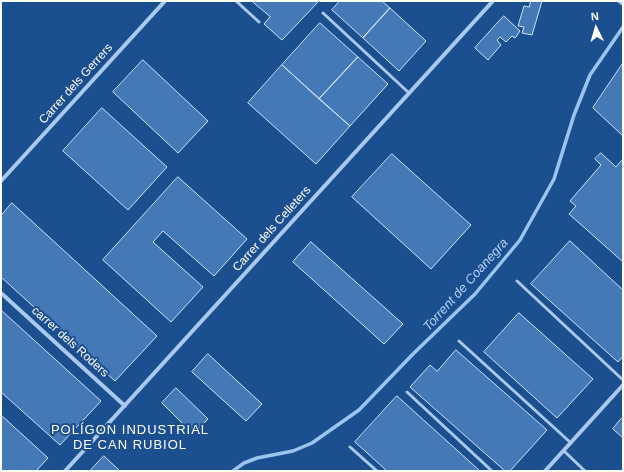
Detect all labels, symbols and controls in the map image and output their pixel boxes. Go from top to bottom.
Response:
north arrow [576,8,616,48]
text: N [590,10,599,22]
street label: Carrer dels Gerrers [36,41,116,127]
street label: Carrer dels Celleters [230,183,314,275]
water label: Torrent de Coanegra [420,235,512,335]
street label: carrer dels Roders [29,304,111,380]
district label: POLÍGON INDUSTRIAL DE CAN RUBIOL [51,422,209,453]

